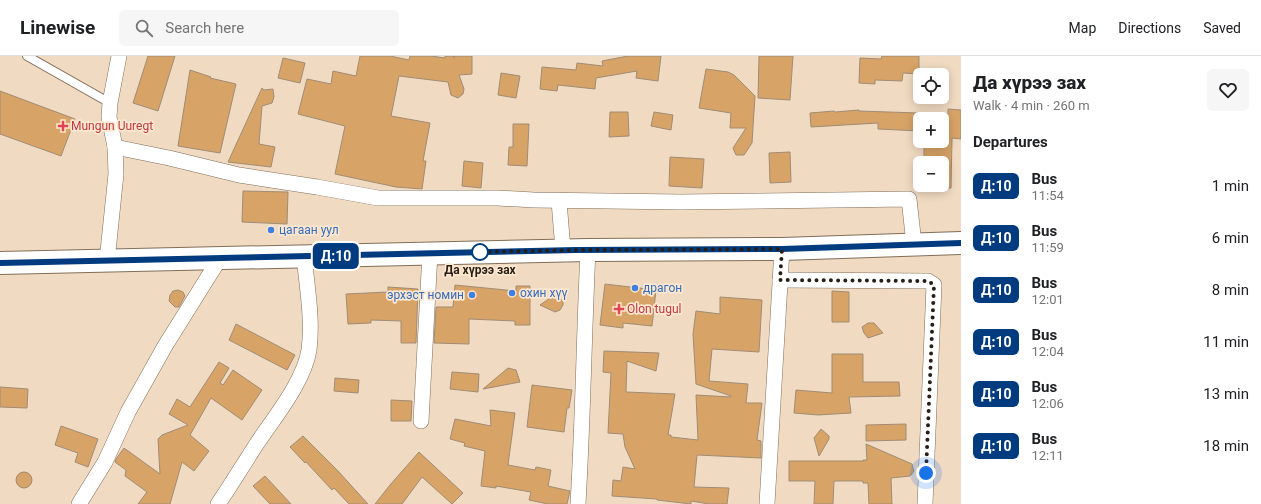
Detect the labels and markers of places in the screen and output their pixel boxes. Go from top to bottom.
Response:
place label: Mungun Uuregt [71,119,153,133]
marker: Mungun Uuregt [58,121,68,131]
place label: цагаан уул [279,223,339,237]
marker: цагаан уул [266,225,276,235]
marker: Да хүрээ зах [471,243,489,261]
place label: Да хүрээ зах [444,263,517,277]
place label: драгон [643,281,682,295]
marker: драгон [630,283,640,293]
place label: охин хүү [520,286,567,300]
place label: эрхэст номин [387,288,464,302]
marker: охин хүү [507,288,517,298]
marker: эрхэст номин [467,290,477,300]
place label: Olon tugul [627,302,681,316]
marker: Olon tugul [614,304,624,314]

